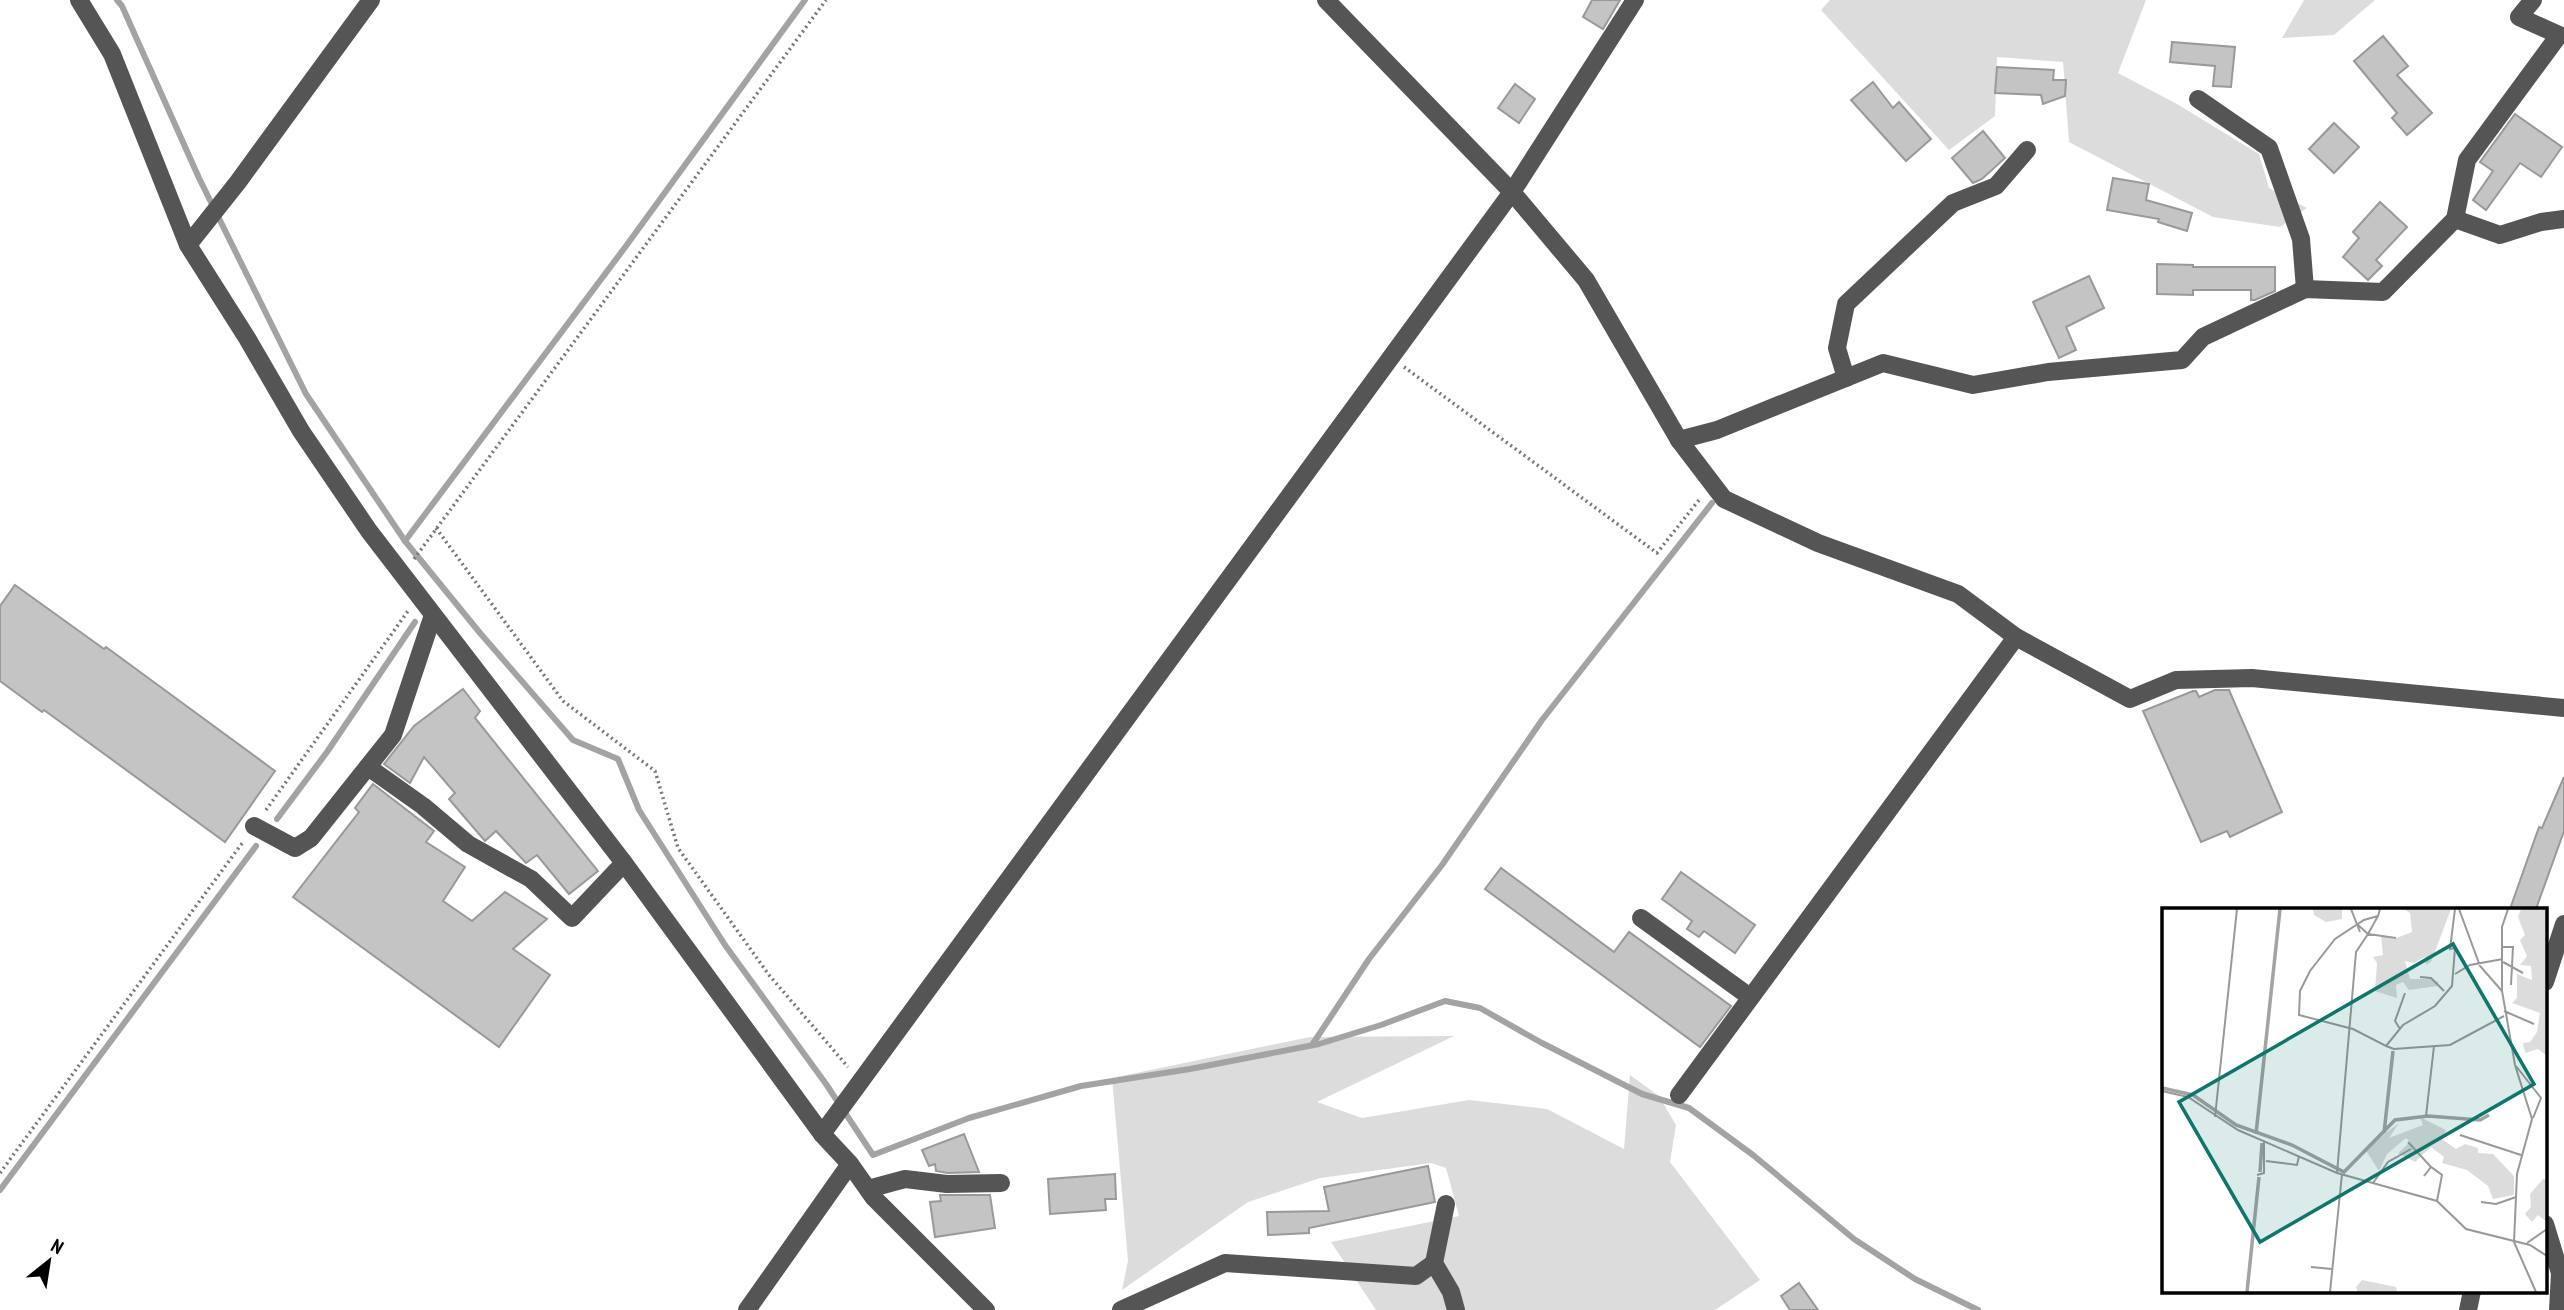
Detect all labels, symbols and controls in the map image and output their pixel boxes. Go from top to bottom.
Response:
inset map [2162,908,2546,1292]
north arrow [14,1226,84,1296]
text: N [47,1233,68,1259]

